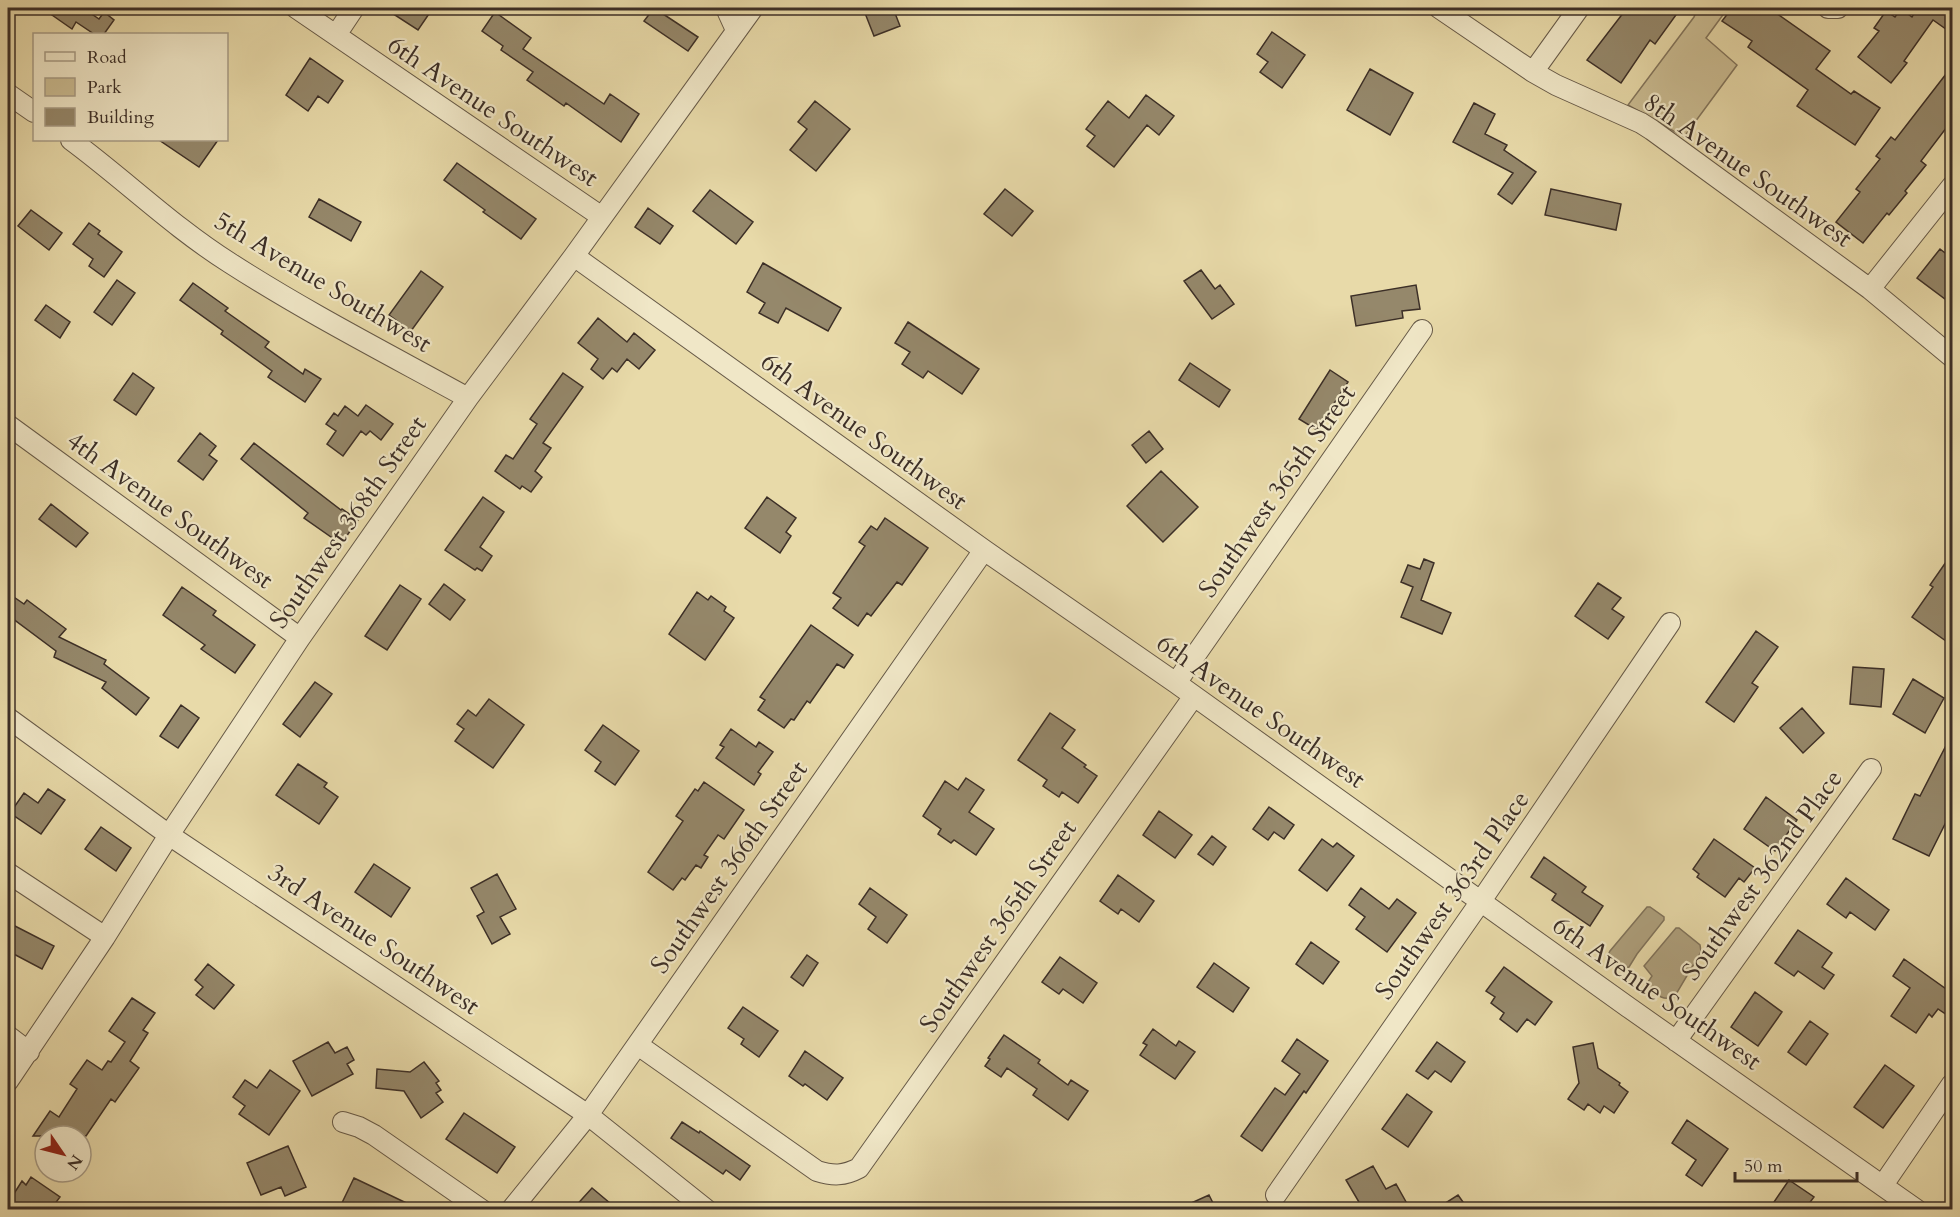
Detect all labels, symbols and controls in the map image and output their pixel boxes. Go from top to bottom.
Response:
street label: 6th Avenue Southwest [381,27,605,195]
legend [33,33,228,141]
text: Road [87,45,127,70]
text: Park [87,75,122,100]
street label: 8th Avenue Southwest [1637,85,1859,255]
text: Building [87,105,155,130]
street label: 5th Avenue Southwest [208,203,438,361]
street label: 6th Avenue Southwest [754,344,974,518]
street label: Southwest 365th Street [1190,378,1364,604]
street label: Southwest 368th Street [261,409,435,635]
street label: 4th Avenue Southwest [60,423,280,597]
street label: 6th Avenue Southwest [1150,626,1372,796]
street label: Southwest 366th Street [642,754,816,980]
street label: Southwest 362nd Place [1674,762,1850,988]
street label: Southwest 363rd Place [1367,784,1537,1006]
street label: Southwest 365th Street [911,813,1085,1039]
street label: 3rd Avenue Southwest [261,855,487,1023]
street label: 6th Avenue Southwest [1546,908,1768,1078]
north arrow [33,1124,93,1184]
scale bar [1735,1145,1856,1183]
text: N [61,1150,87,1174]
text: 50 m [1744,1154,1783,1179]

